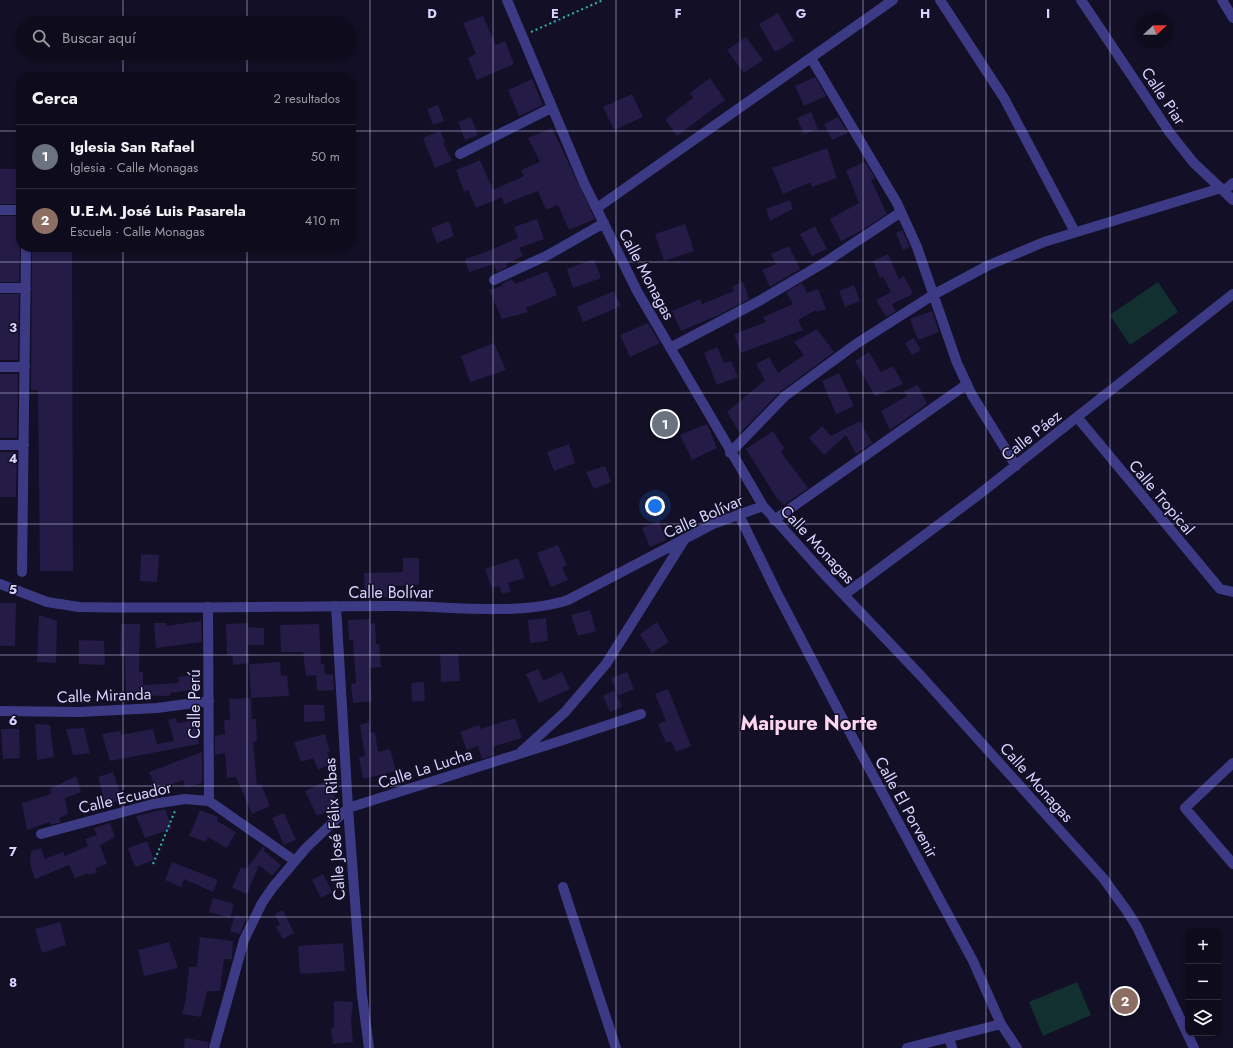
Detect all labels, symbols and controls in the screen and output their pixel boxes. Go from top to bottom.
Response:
text: D [427,4,437,23]
text: E [551,4,559,23]
text: F [674,4,682,23]
text: G [796,4,807,23]
text: H [920,4,930,23]
text: I [1046,4,1050,23]
north arrow [1137,12,1173,48]
search box [16,16,356,60]
icon: search [30,27,52,49]
text: Buscar aquí [62,27,136,49]
street label: Calle Piar [1136,63,1192,130]
text: Cerca [32,86,78,110]
text: 2 resultados [274,89,340,108]
text: Iglesia San Rafael [70,136,194,158]
text: 1 [42,147,48,166]
text: 50 m [311,147,340,166]
text: Iglesia · Calle Monagas [70,158,198,177]
text: U.E.M. José Luis Pasarela [70,200,246,222]
text: 2 [41,211,49,230]
text: 410 m [305,211,340,230]
text: Escuela · Calle Monagas [70,222,204,241]
street label: Calle Monagas [613,225,680,324]
text: 3 [9,318,17,337]
street label: Calle Páez [996,404,1067,466]
pin: 1 [652,409,678,439]
text: 4 [8,449,18,468]
street label: Calle Tropical [1123,455,1200,540]
street label: Calle Bolívar [660,489,747,544]
your location [645,496,665,516]
street label: Calle Monagas [775,500,860,589]
text: 5 [9,580,17,599]
street label: Calle Bolívar [349,581,434,604]
street label: Calle Perú [183,669,206,739]
street label: Calle Miranda [56,682,152,709]
district label: Maipure Norte [740,709,878,738]
text: 6 [9,711,18,730]
street label: Calle Monagas [995,737,1079,827]
street label: Calle La Lucha [375,742,475,795]
street label: Calle El Porvenir [869,753,944,862]
street label: Calle José Félix Ribas [318,757,351,901]
street label: Calle Ecuador [76,775,174,819]
text: 7 [9,842,17,861]
map controls [1185,928,1221,1036]
button: + [1185,928,1221,964]
button: − [1185,964,1221,1000]
text: 8 [9,973,17,992]
pin: 2 [1112,986,1138,1016]
button: layers [1185,1000,1221,1036]

